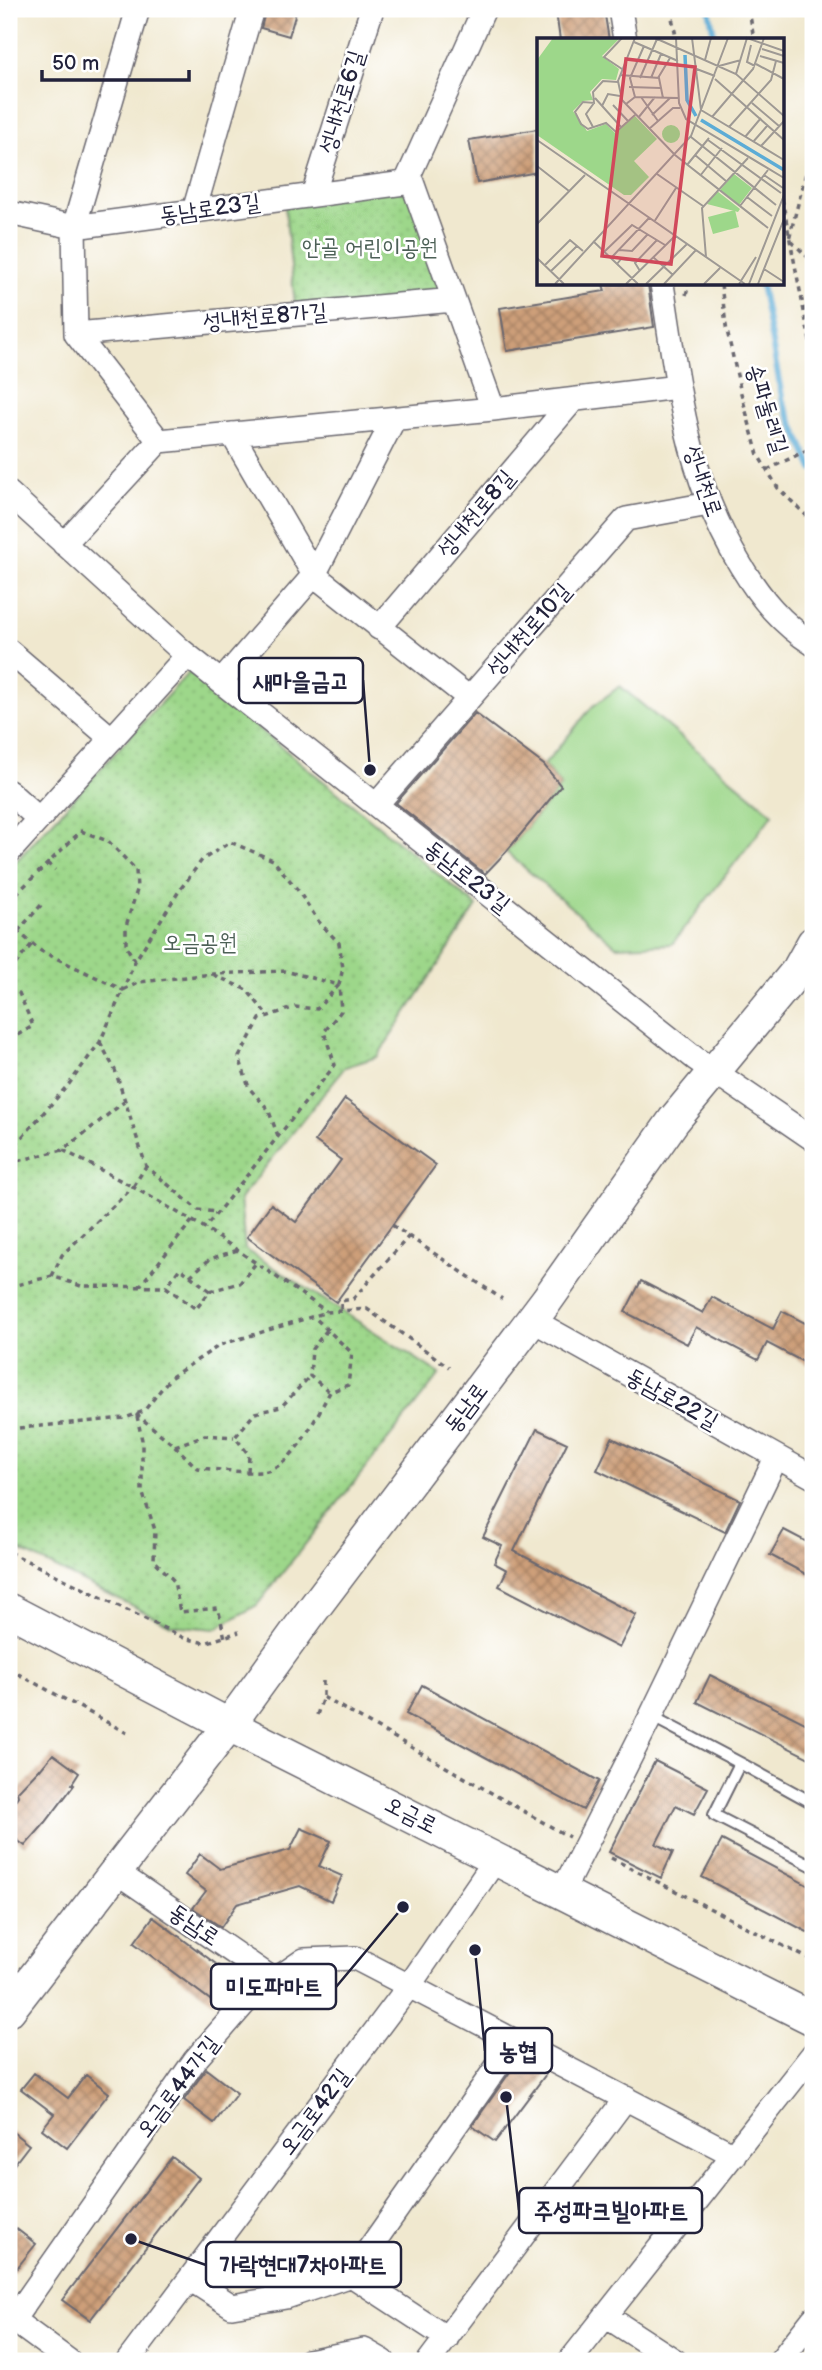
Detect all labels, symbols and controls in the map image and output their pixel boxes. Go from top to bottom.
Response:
scale bar [42,38,189,82]
inset map [537,38,784,285]
street label: 성내천로6길 [313,47,371,157]
text: 50 m [52,51,99,76]
street label: 동남로23길 [158,188,262,230]
park label: 안골 어린이공원 [302,234,438,262]
street label: 성내천로8가길 [202,298,328,336]
street label: 송파둘레길 [740,361,794,457]
street label: 성내천로 [678,441,728,521]
street label: 성내천로8길 [431,464,521,564]
street label: 성내천로10길 [481,577,577,683]
callout: 새마을금고 [239,658,363,703]
text: 새마을금고 [252,667,349,696]
street label: 동남로23길 [418,835,516,919]
park label: 오금공원 [163,929,237,957]
street label: 동남로22길 [621,1362,723,1436]
street label: 동남로 [438,1377,494,1439]
street label: 오금로 [380,1790,442,1840]
street label: 동남로 [163,1898,225,1952]
callout: 미도파마트 [211,1964,336,2009]
text: 미도파마트 [226,1973,322,2002]
callout: 농협 [485,2028,552,2073]
street label: 오금로44가길 [131,2030,225,2144]
text: 농협 [499,2037,537,2066]
street label: 오금로42길 [273,2063,357,2161]
callout: 주성파크빌아파트 [519,2188,702,2233]
text: 주성파크빌아파트 [534,2197,688,2226]
callout: 가락현대7차아파트 [206,2242,401,2287]
text: 가락현대7차아파트 [219,2251,387,2280]

